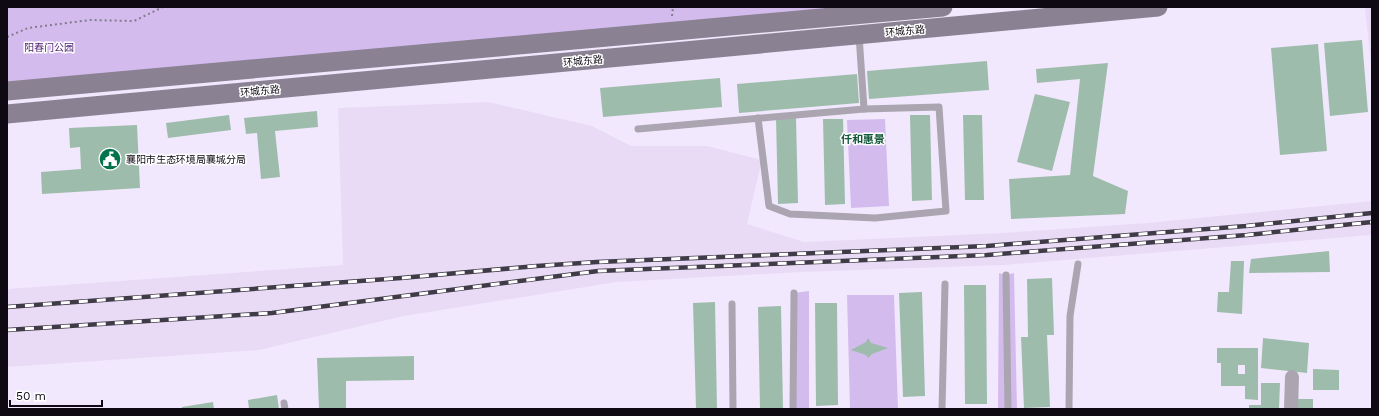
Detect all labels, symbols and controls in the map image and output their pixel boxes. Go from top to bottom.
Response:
street label: 环城东路 [885,24,925,38]
park label: 阳春门公园 [24,42,74,53]
street label: 环城东路 [563,54,603,68]
street label: 环城东路 [240,84,280,98]
district label: 仟和惠景 [841,133,885,146]
public building icon: 襄阳市生态环境局襄城分局 [97,146,123,172]
place label: 襄阳市生态环境局襄城分局 [126,154,246,165]
scale bar [10,382,102,408]
text: 50 m [16,389,46,403]

